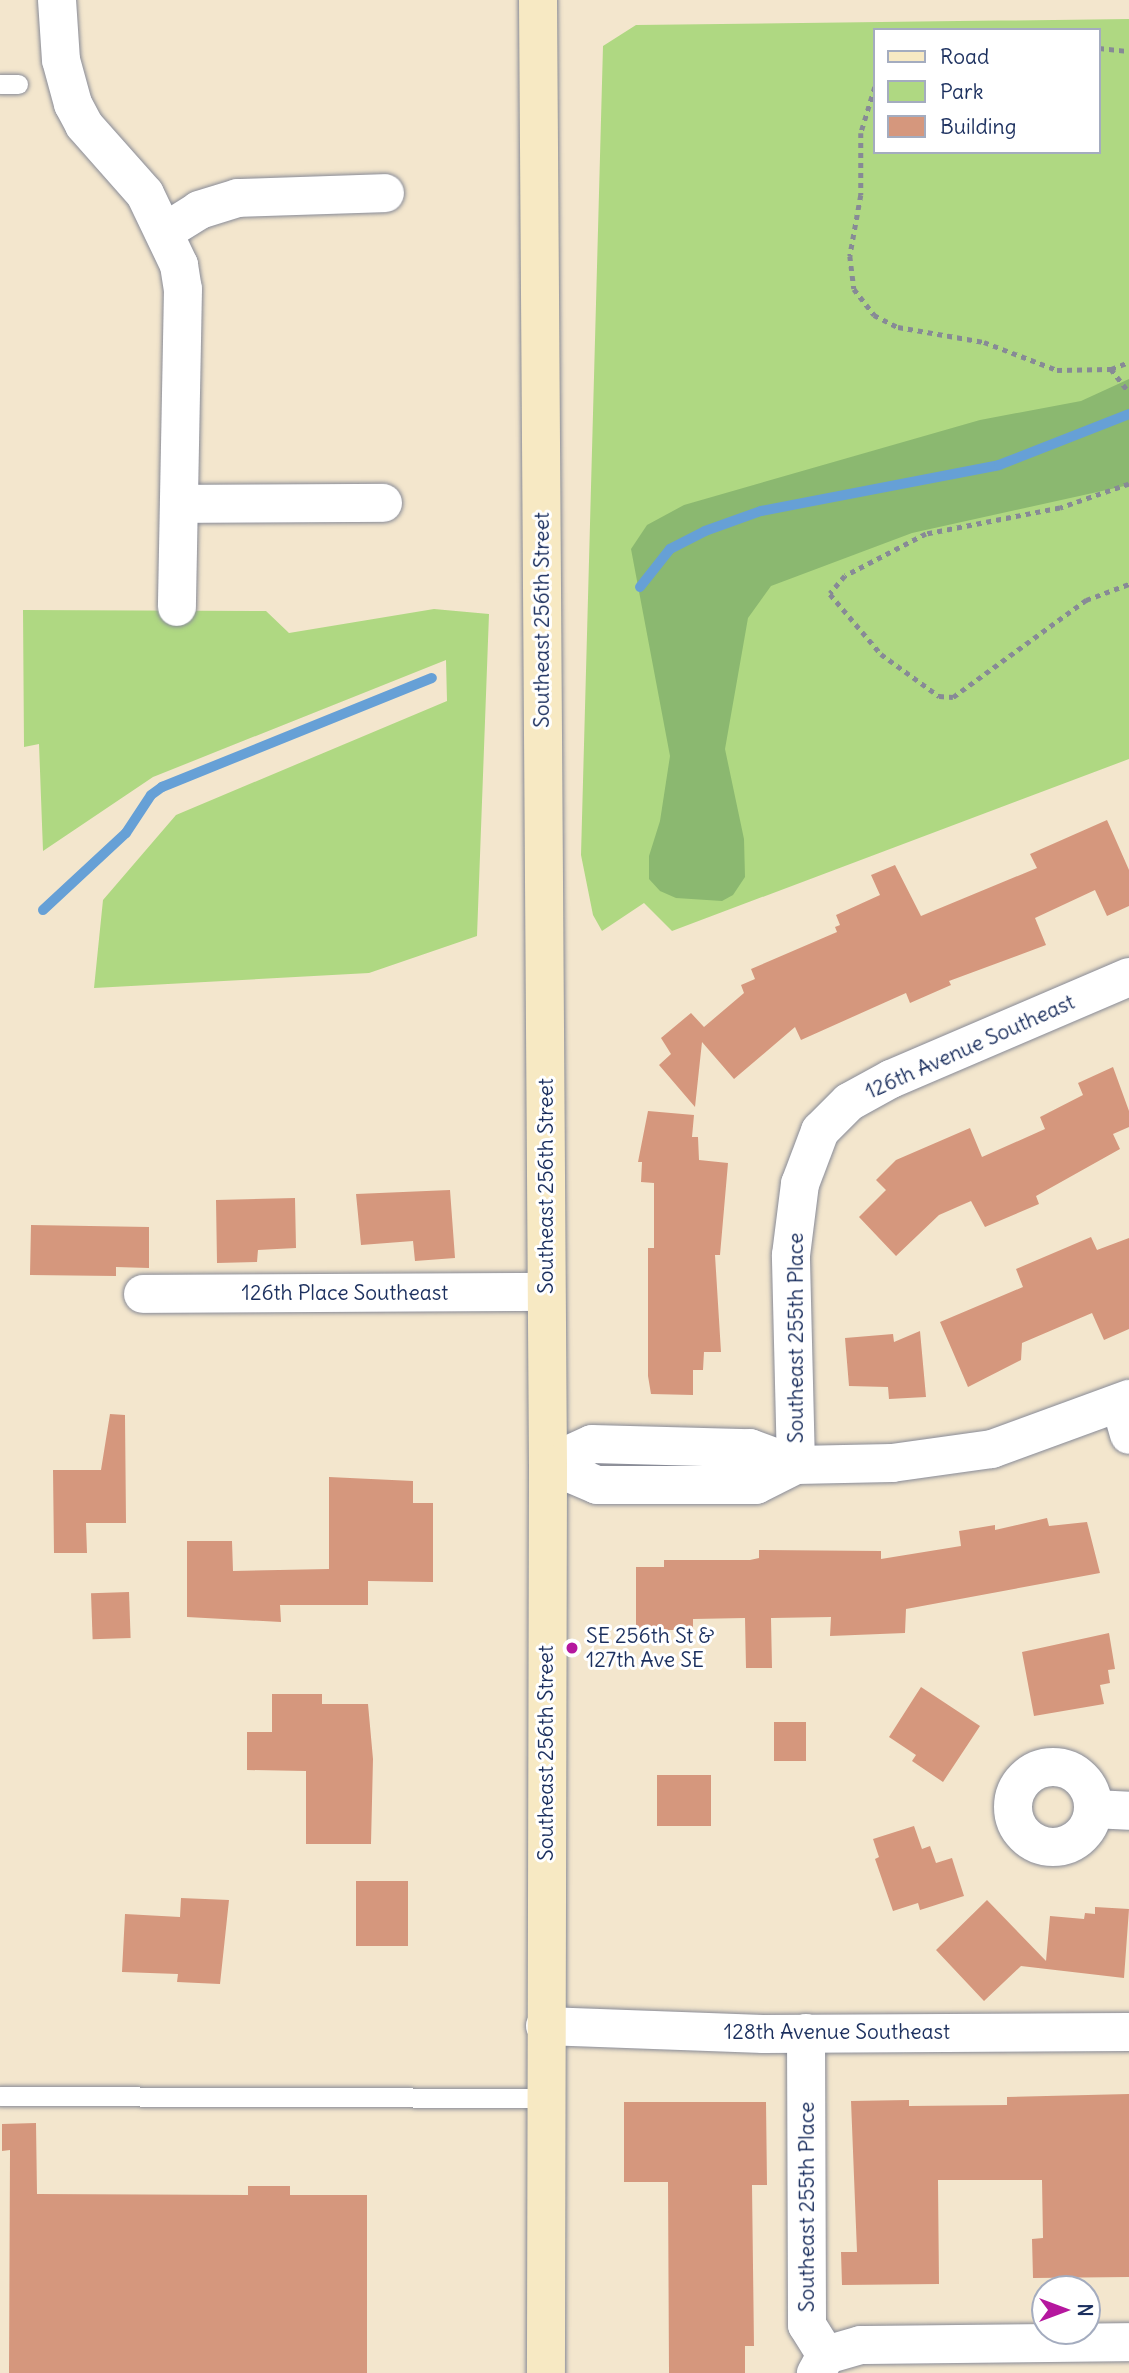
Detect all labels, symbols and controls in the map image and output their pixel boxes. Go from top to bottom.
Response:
legend [874,28,1101,154]
text: Road [940,43,989,70]
text: Park [940,78,983,105]
text: Building [940,113,1016,140]
street label: Southeast 256th Street [529,512,555,728]
street label: 126th Avenue Southeast [861,989,1079,1105]
street label: Southeast 256th Street [533,1078,559,1294]
street label: Southeast 255th Place [783,1233,809,1443]
street label: 126th Place Southeast [242,1280,448,1306]
place label: SE 256th St & 127th Ave SE [586,1623,714,1673]
marker: SE 256th St & 127th Ave SE [564,1640,580,1656]
street label: Southeast 256th Street [533,1645,559,1861]
street label: 128th Avenue Southeast [724,2019,950,2045]
street label: Southeast 255th Place [794,2102,820,2312]
north arrow [1031,2275,1101,2345]
text: N [1073,2303,1097,2317]

